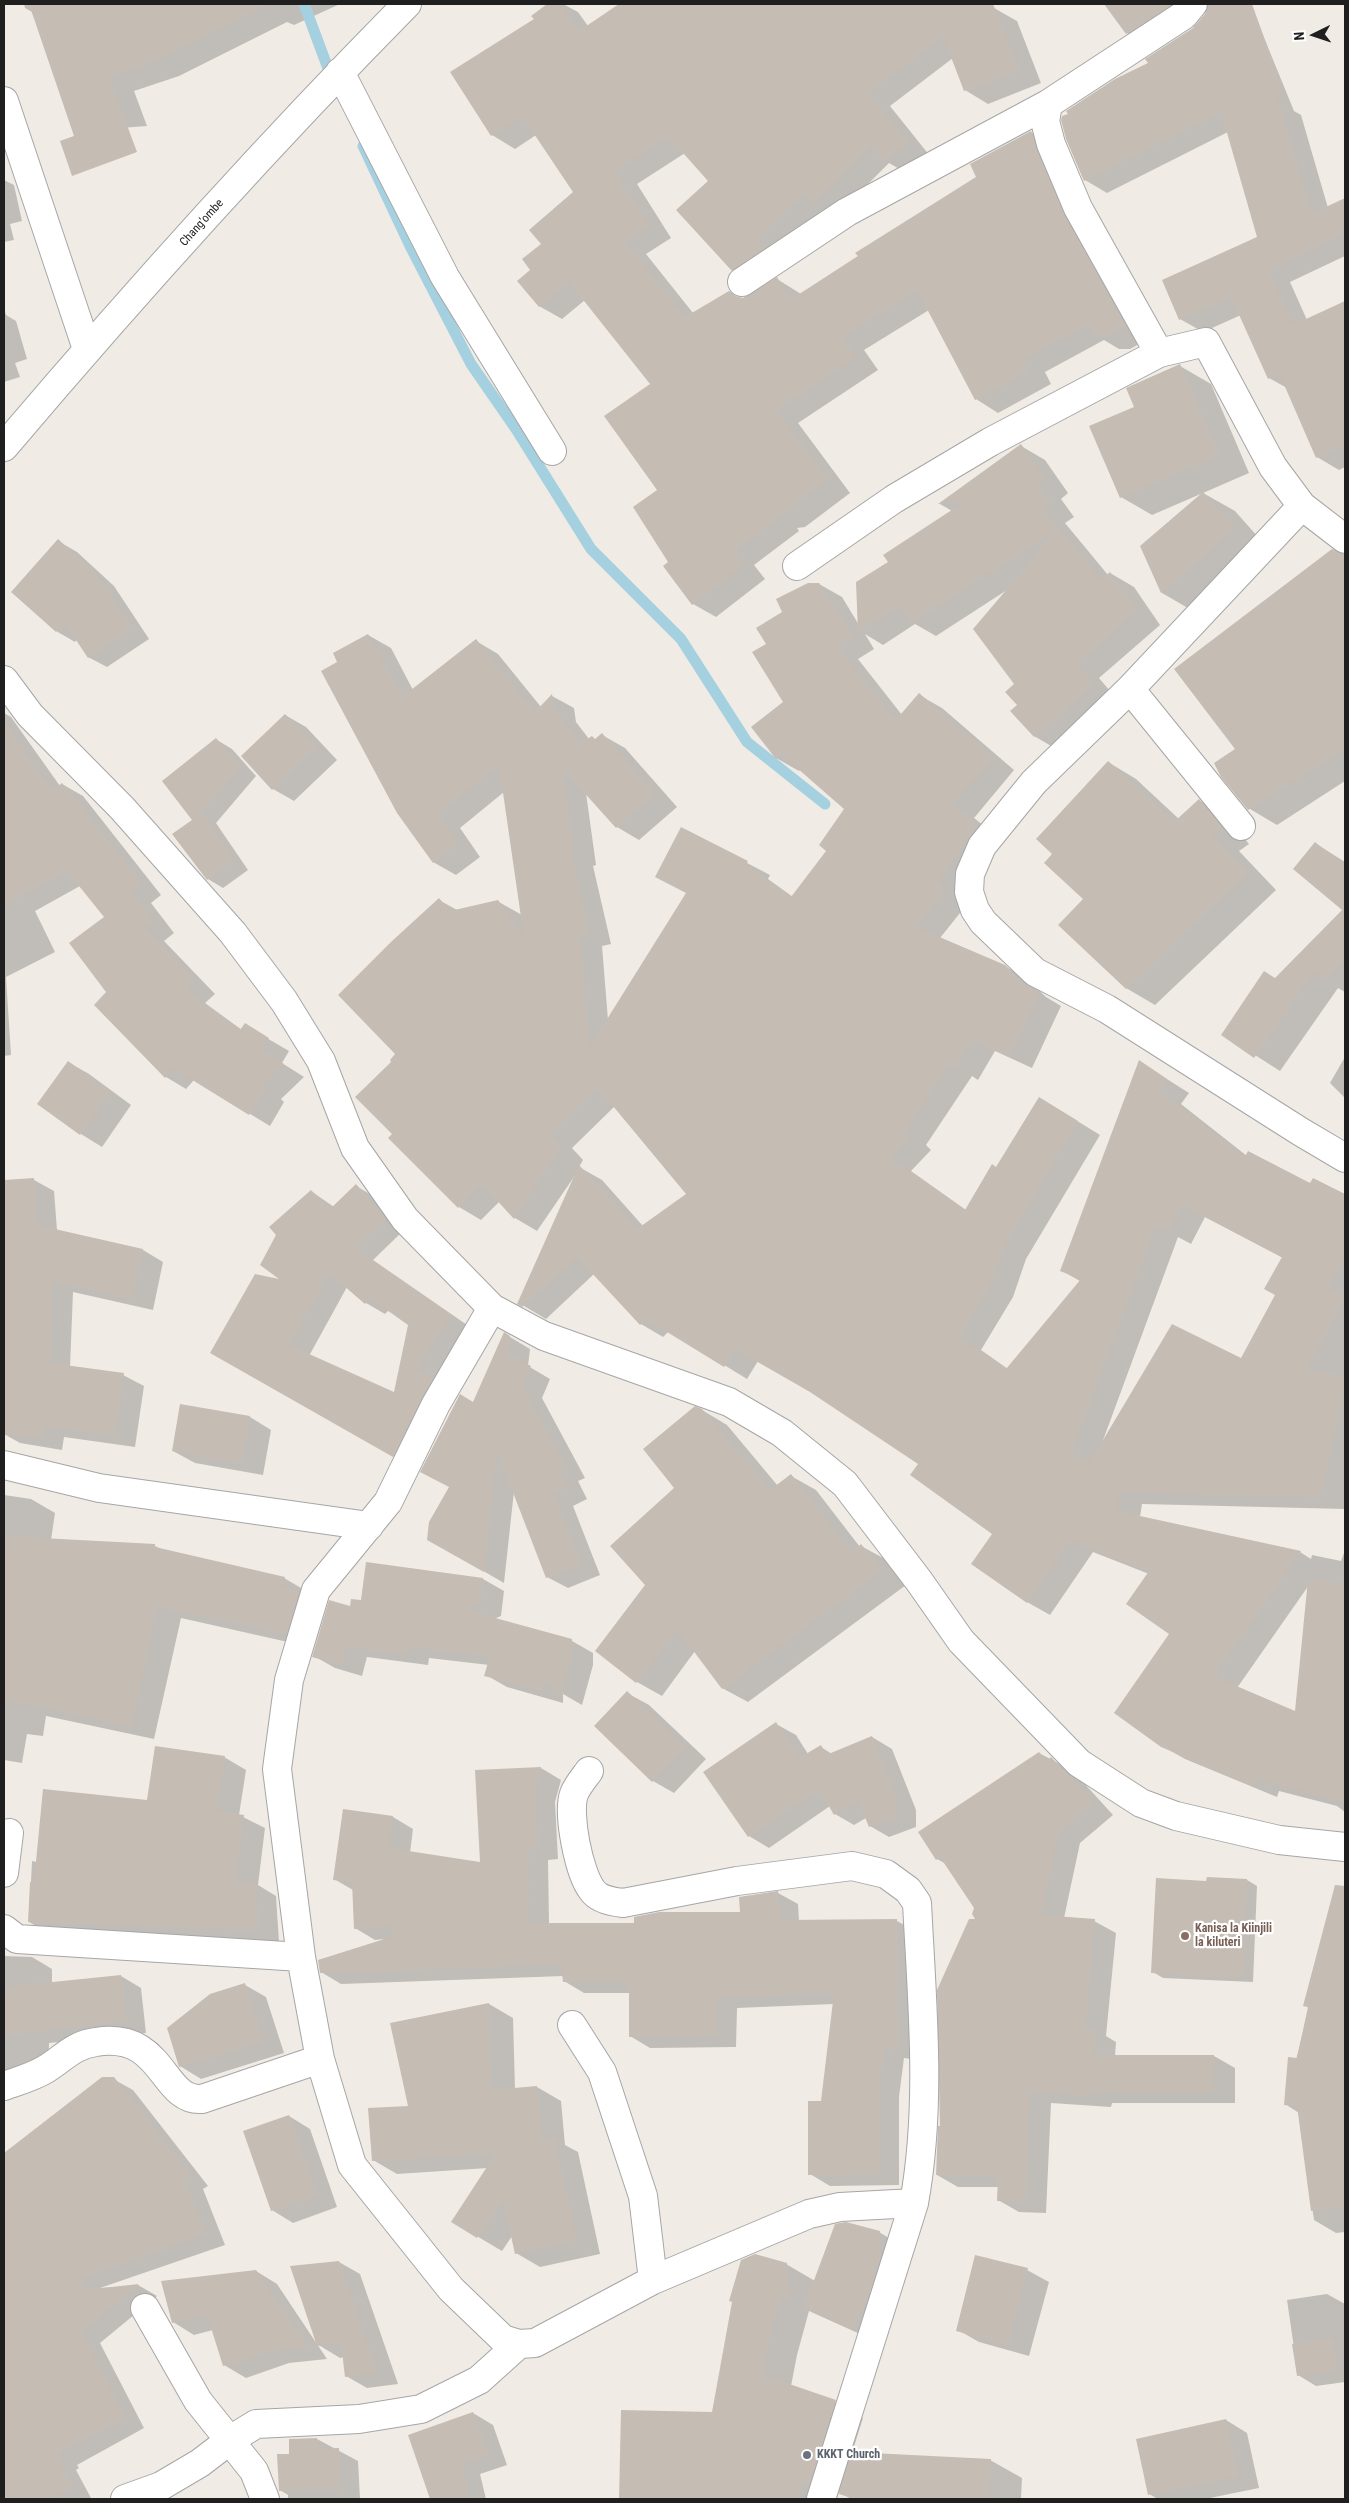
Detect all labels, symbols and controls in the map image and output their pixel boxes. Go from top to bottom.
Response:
north arrow [1289,10,1339,60]
text: N [1291,31,1307,41]
street label: Chang'ombe [177,196,227,250]
place label: Kanisa la Kiinjili la kiluteri [1195,1922,1272,1950]
marker: Kanisa la Kiinjili la kiluteri [1179,1930,1191,1942]
place label: KKKT Church [817,2448,880,2462]
marker: KKKT Church [801,2449,813,2461]

